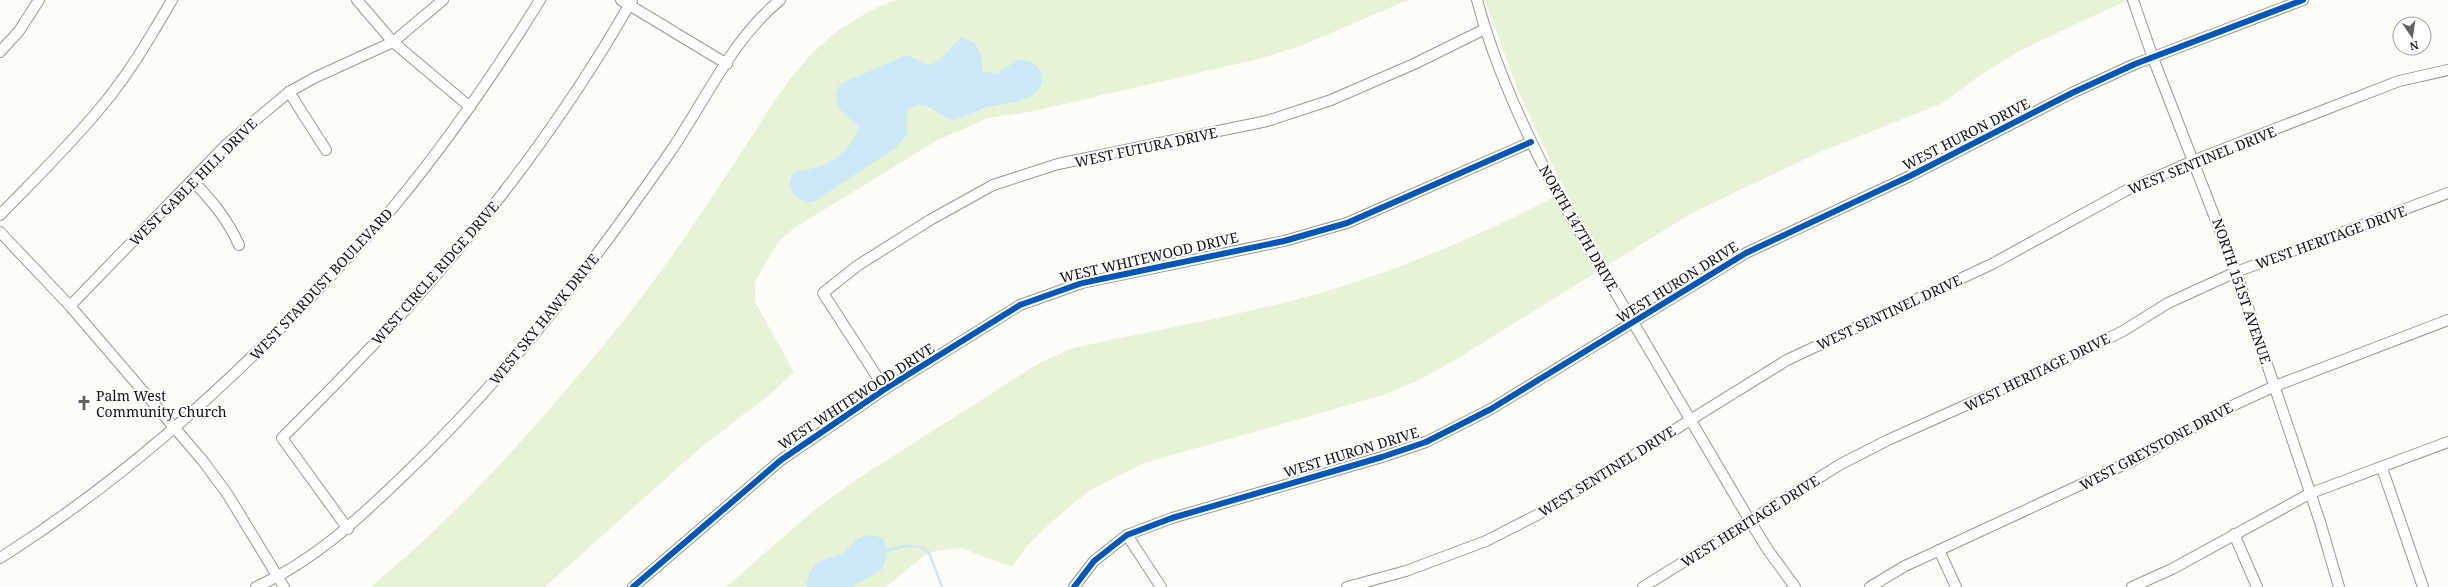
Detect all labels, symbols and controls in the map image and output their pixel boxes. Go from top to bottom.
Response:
north arrow [2392,16,2432,56]
text: N [2408,38,2420,55]
street label: WEST HURON DRIVE [1899,94,2033,174]
street label: WEST GABLE HILL DRIVE [125,114,261,250]
street label: WEST SENTINEL DRIVE [2125,121,2279,198]
street label: WEST FUTURA DRIVE [1073,123,1219,171]
street label: NORTH 147TH DRIVE [1535,161,1623,295]
street label: WEST CIRCLE RIDGE DRIVE [367,197,503,349]
street label: WEST HERITAGE DRIVE [2253,201,2409,273]
street label: WEST STARDUST BOULEVARD [245,204,397,364]
street label: NORTH 151ST AVENUE [2208,216,2276,367]
street label: WEST WHITEWOOD DRIVE [1058,227,1240,287]
street label: WEST HURON DRIVE [1612,237,1742,327]
street label: WEST SKY HAWK DRIVE [485,249,603,389]
street label: WEST SENTINEL DRIVE [1813,270,1965,354]
street label: WEST HERITAGE DRIVE [1961,328,2113,415]
street label: WEST WHITEWOOD DRIVE [774,338,938,454]
place label: Palm West Community Church [96,386,227,421]
church icon: Palm West Community Church [75,394,93,412]
street label: WEST GREYSTONE DRIVE [2076,397,2236,494]
street label: WEST SENTINEL DRIVE [1535,421,1679,521]
street label: WEST HURON DRIVE [1281,422,1421,482]
street label: WEST HERITAGE DRIVE [1677,471,1823,571]

